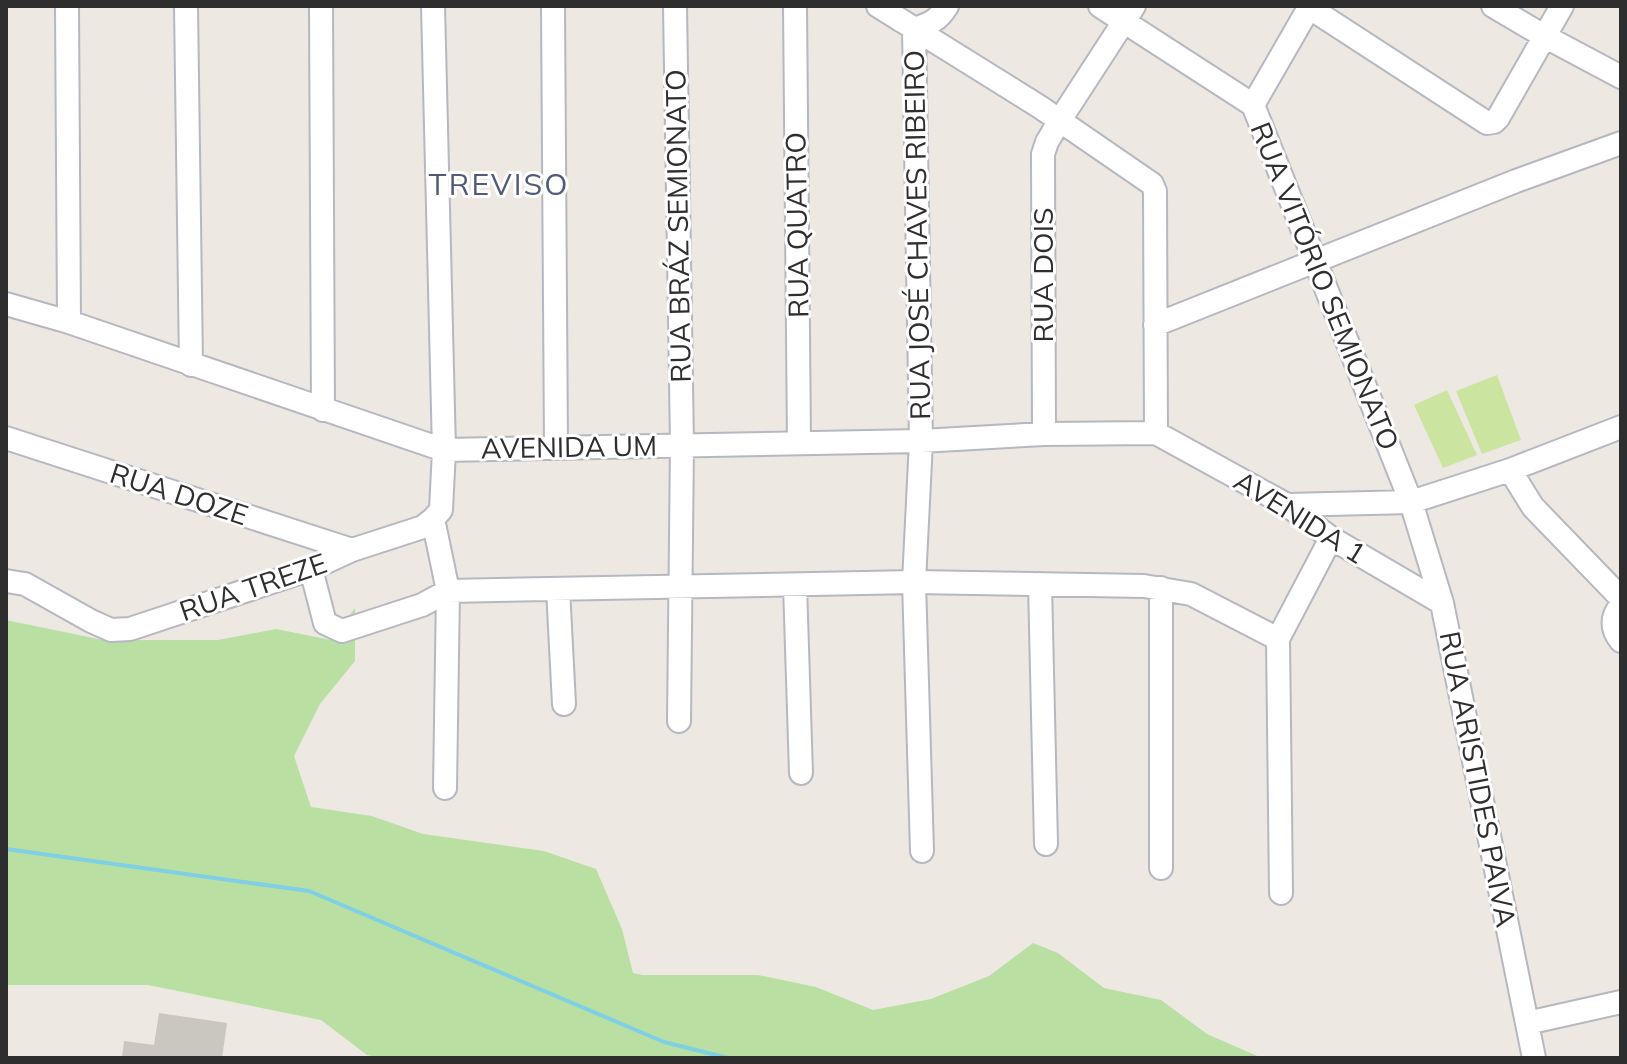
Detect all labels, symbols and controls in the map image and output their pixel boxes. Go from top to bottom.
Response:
street label: RUA JOSÉ CHAVES RIBEIRO [896,50,937,420]
street label: RUA BRÁZ SEMIONATO [657,69,698,383]
street label: RUA VITÓRIO SEMIONATO [1244,117,1407,455]
street label: RUA QUATRO [777,132,816,318]
district label: TREVISO [429,165,569,203]
street label: RUA DOIS [1025,208,1060,342]
street label: AVENIDA UM [481,427,657,466]
street label: RUA DOZE [106,455,252,532]
street label: AVENIDA 1 [1228,462,1372,571]
street label: RUA TREZE [175,545,331,628]
street label: RUA ARISTIDES PAIVA [1433,628,1524,930]

